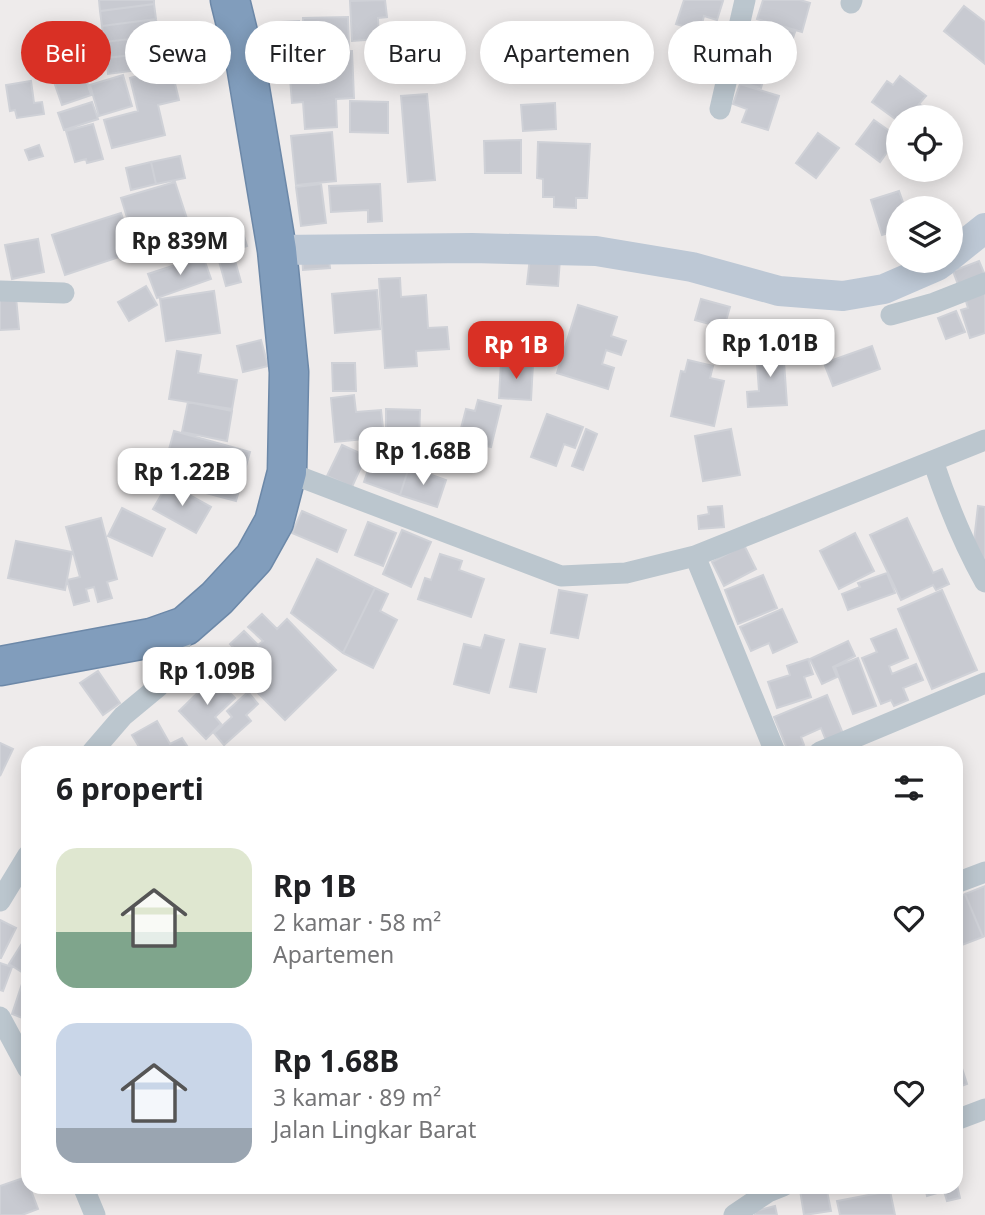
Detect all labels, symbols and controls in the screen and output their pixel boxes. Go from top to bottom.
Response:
chip: Beli [21,21,111,84]
chip: Sewa [125,21,231,84]
chip: Filter [245,21,350,84]
chip: Baru [364,21,466,84]
chip: Apartemen [480,21,654,84]
chip: Rumah [668,21,797,84]
map controls [886,105,963,273]
button: locate [886,105,963,182]
button: layers [886,196,963,273]
pin: Rp 839M [115,218,245,277]
text: Rp 839M [132,224,228,256]
pin: Rp 1.01B [698,320,842,379]
pin: Rp 1B [467,322,565,381]
text: Rp 1.01B [722,326,818,358]
text: Rp 1B [484,328,548,360]
pin: Rp 1.68B [351,428,495,487]
text: Rp 1.68B [375,434,471,466]
pin: Rp 1.22B [110,448,254,508]
text: Rp 1.22B [134,455,230,487]
pin: Rp 1.09B [135,648,279,707]
text: Rp 1.09B [159,654,255,686]
text: 6 properti [56,768,204,809]
icon: filters [890,769,928,807]
text: Rp 1B [273,865,357,906]
icon: home [112,876,196,960]
icon: heart [890,899,928,937]
text: 2 kamar · 58 m² [273,906,441,938]
text: Apartemen [273,938,394,970]
text: Rp 1.68B [273,1040,399,1081]
icon: home [112,1051,196,1135]
icon: heart [890,1074,928,1112]
text: 3 kamar · 89 m² [273,1081,441,1113]
text: Jalan Lingkar Barat [273,1113,476,1145]

